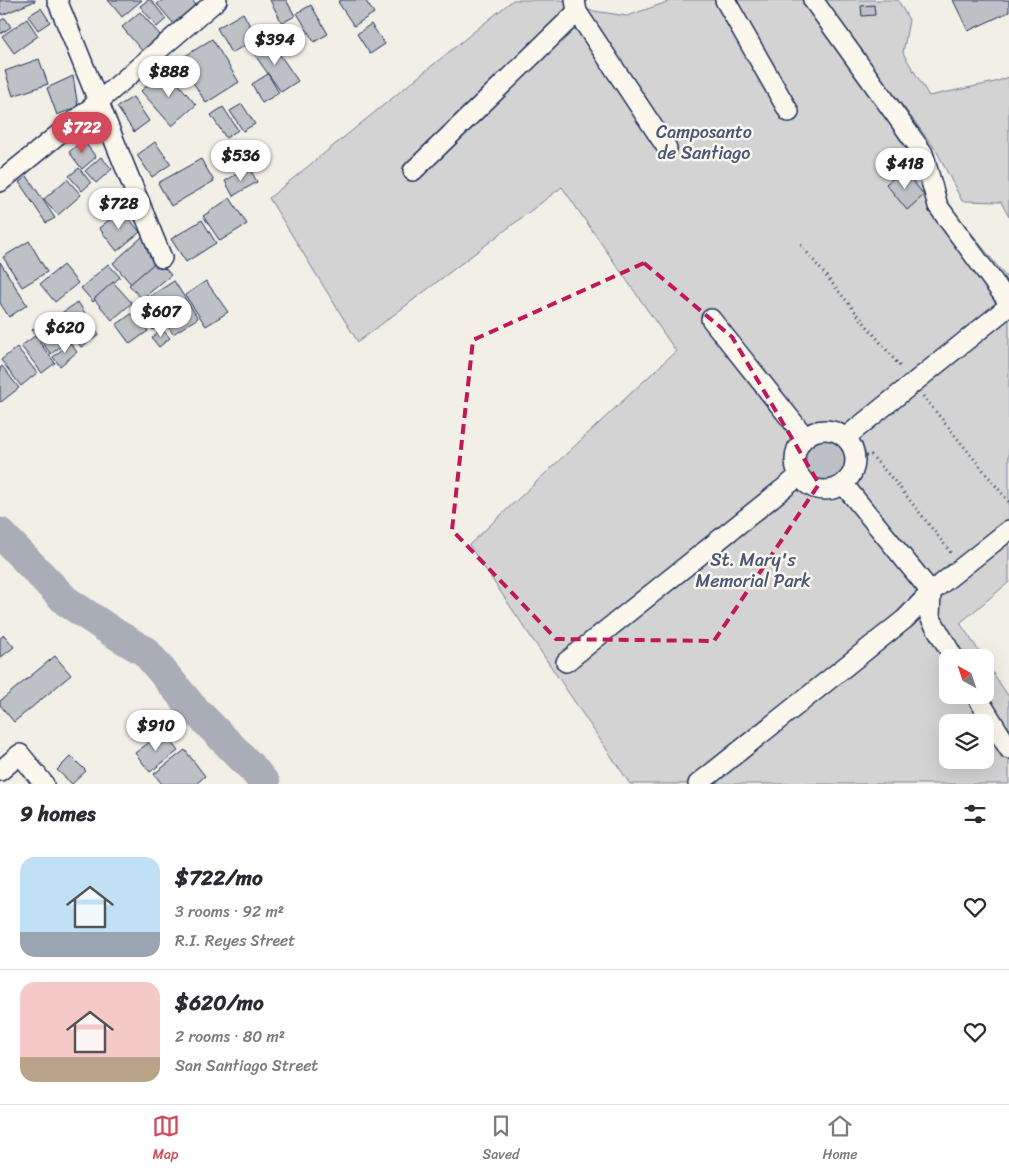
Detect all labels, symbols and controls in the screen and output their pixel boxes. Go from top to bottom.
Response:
pin: $394 [245,23,305,66]
text: $394 [255,25,295,54]
pin: $888 [139,56,199,98]
text: $888 [149,57,189,86]
pin: $722 [52,112,112,154]
text: $722 [63,113,101,142]
park label: Camposanto de Santiago [656,116,752,169]
pin: $536 [211,140,271,182]
text: $536 [222,141,260,170]
pin: $418 [875,148,935,190]
text: $418 [886,149,924,178]
pin: $728 [89,188,149,230]
text: $728 [100,189,138,218]
pin: $607 [131,296,191,338]
text: $607 [141,297,181,326]
pin: $620 [35,312,95,354]
text: $620 [45,313,85,342]
park label: St. Mary's Memorial Park [695,544,811,597]
north arrow [939,649,994,704]
map controls [939,649,994,769]
pin: $910 [126,710,186,752]
text: $910 [137,711,175,740]
button: layers [939,714,994,769]
text: 9 homes [20,795,96,833]
icon: filters [961,800,989,828]
text: $722/mo [175,859,263,897]
icon: home [60,877,120,937]
icon: heart [961,893,989,921]
text: 3 rooms · 92 m² [175,897,284,926]
text: R.I. Reyes Street [175,926,295,955]
text: $620/mo [175,984,264,1022]
icon: home [60,1002,120,1062]
icon: heart [961,1018,989,1046]
text: 2 rooms · 80 m² [175,1022,285,1051]
text: San Santiago Street [175,1051,318,1080]
tab: Map [152,1112,180,1167]
tab: Saved [483,1112,519,1167]
tab: Home [822,1112,857,1167]

